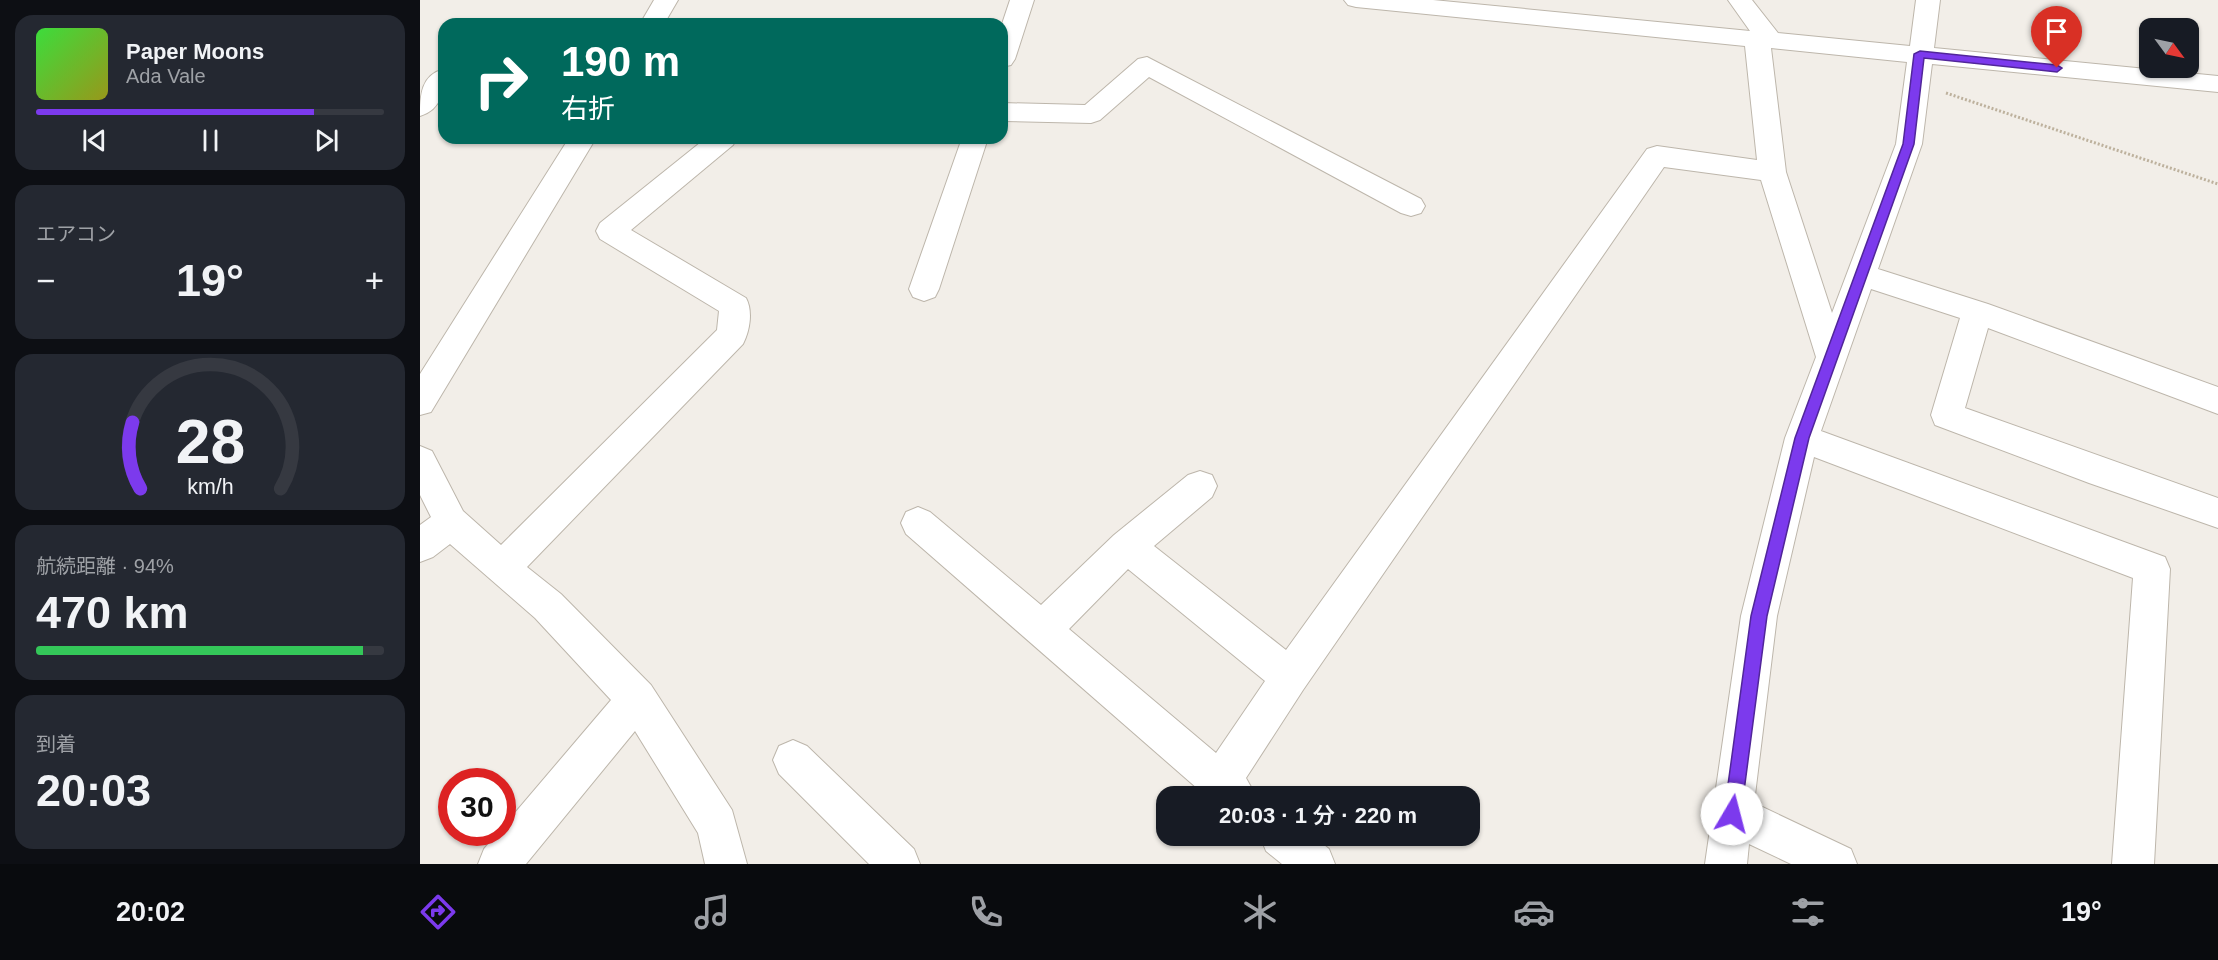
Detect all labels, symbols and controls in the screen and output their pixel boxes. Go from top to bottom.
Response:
pin [2031,6,2082,68]
icon: arrive [2040,15,2073,48]
north arrow [2139,18,2199,78]
map controls [2139,18,2199,78]
text: 190 m [561,38,680,85]
text: Paper Moons [126,39,264,64]
icon: right [462,42,540,120]
text: Ada Vale [126,65,206,87]
text: 右折 [561,94,615,124]
icon: previous [78,124,111,157]
icon: pause [194,124,227,157]
icon: next [310,124,343,157]
text: エアコン [36,223,116,245]
text: 19° [176,255,244,306]
text: − [36,262,55,299]
text: + [365,262,384,299]
text: 28 [175,407,245,476]
text: km/h [187,475,233,499]
text: 航続距離 · 94% [36,555,174,577]
text: 470 km [36,587,189,638]
text: 到着 [36,733,76,755]
text: 20:03 [36,765,151,816]
speed limit sign: 30 [438,768,516,846]
position arrow [1700,782,1764,846]
text: 20:03 · 1 分 · 220 m [1219,803,1417,828]
icon: directions [417,891,459,933]
icon: music [691,891,733,933]
icon: phone [965,891,1007,933]
icon: climate [1239,891,1281,933]
icon: car [1513,891,1555,933]
icon: filters [1787,891,1829,933]
text: 20:02 [116,897,185,927]
text: 19° [2061,897,2102,927]

